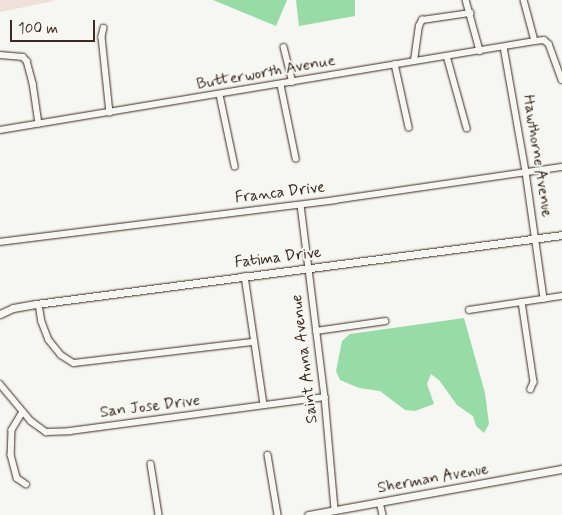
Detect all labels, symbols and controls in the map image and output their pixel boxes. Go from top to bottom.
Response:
scale bar [12,10,98,42]
text: 100 m [18,19,58,39]
street label: Butterworth Avenue [195,51,337,95]
street label: Hawthorne Avenue [518,92,556,220]
street label: Franca Drive [235,178,325,208]
street label: Fatima Drive [234,243,322,273]
street label: Saint Anna Avenue [287,293,323,425]
street label: San Jose Drive [99,391,201,423]
street label: Sherman Avenue [374,459,492,499]

